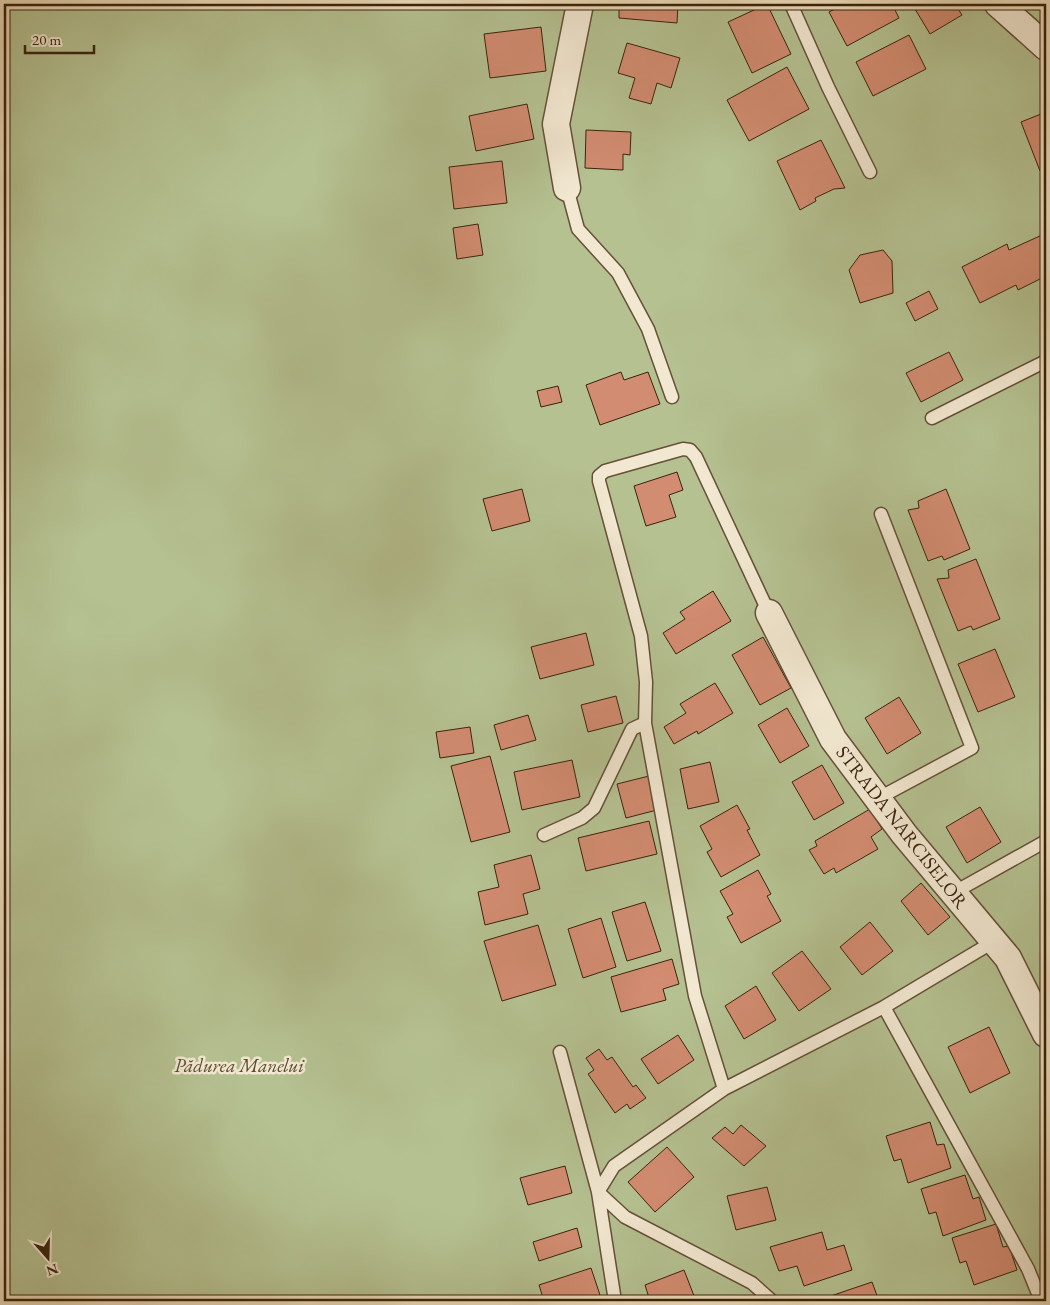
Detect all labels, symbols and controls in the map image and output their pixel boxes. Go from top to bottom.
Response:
scale bar [25,22,94,54]
text: 20 m [32,30,61,49]
street label: STRADA NARCISELOR [831,740,974,914]
park label: Pădurea Manelui [174,1053,305,1078]
north arrow [22,1232,72,1282]
text: N [43,1260,61,1281]

